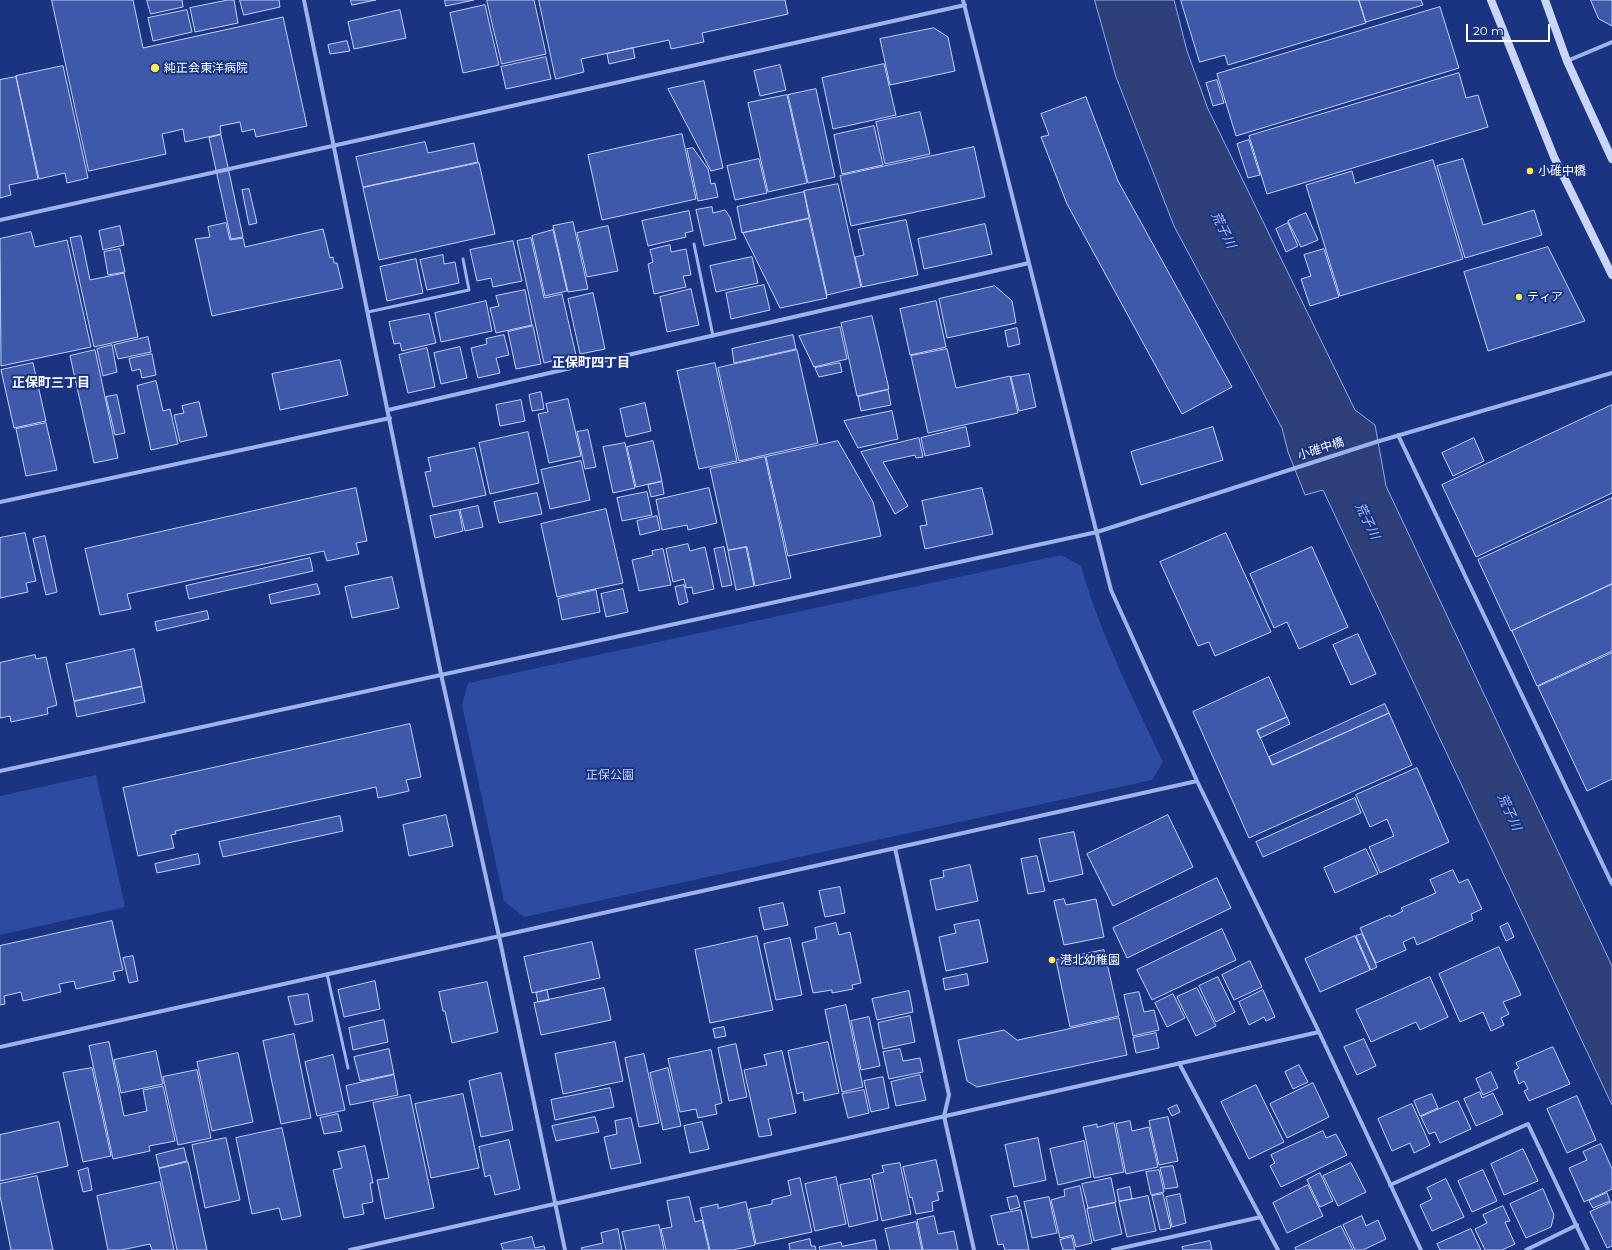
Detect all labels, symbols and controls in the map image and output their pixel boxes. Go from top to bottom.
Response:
scale bar [1468,16,1552,42]
text: 20 m [1473,23,1504,38]
place label: 純正会東洋病院 [164,61,248,75]
marker: 純正会東洋病院 [149,62,161,74]
place label: 小碓中橋 [1538,164,1586,178]
marker: 小碓中橋 [1525,166,1535,176]
water label: 荒子川 [1207,209,1239,251]
place label: ティア [1527,290,1563,304]
marker: ティア [1514,292,1524,302]
district label: 正保町四丁目 [552,355,630,371]
district label: 正保町三丁目 [12,375,90,391]
street label: 小碓中橋 [1296,435,1346,463]
water label: 荒子川 [1351,500,1383,542]
park label: 正保公園 [586,768,634,782]
water label: 荒子川 [1494,791,1524,833]
place label: 港北幼稚園 [1060,953,1120,967]
marker: 港北幼稚園 [1047,955,1057,965]

